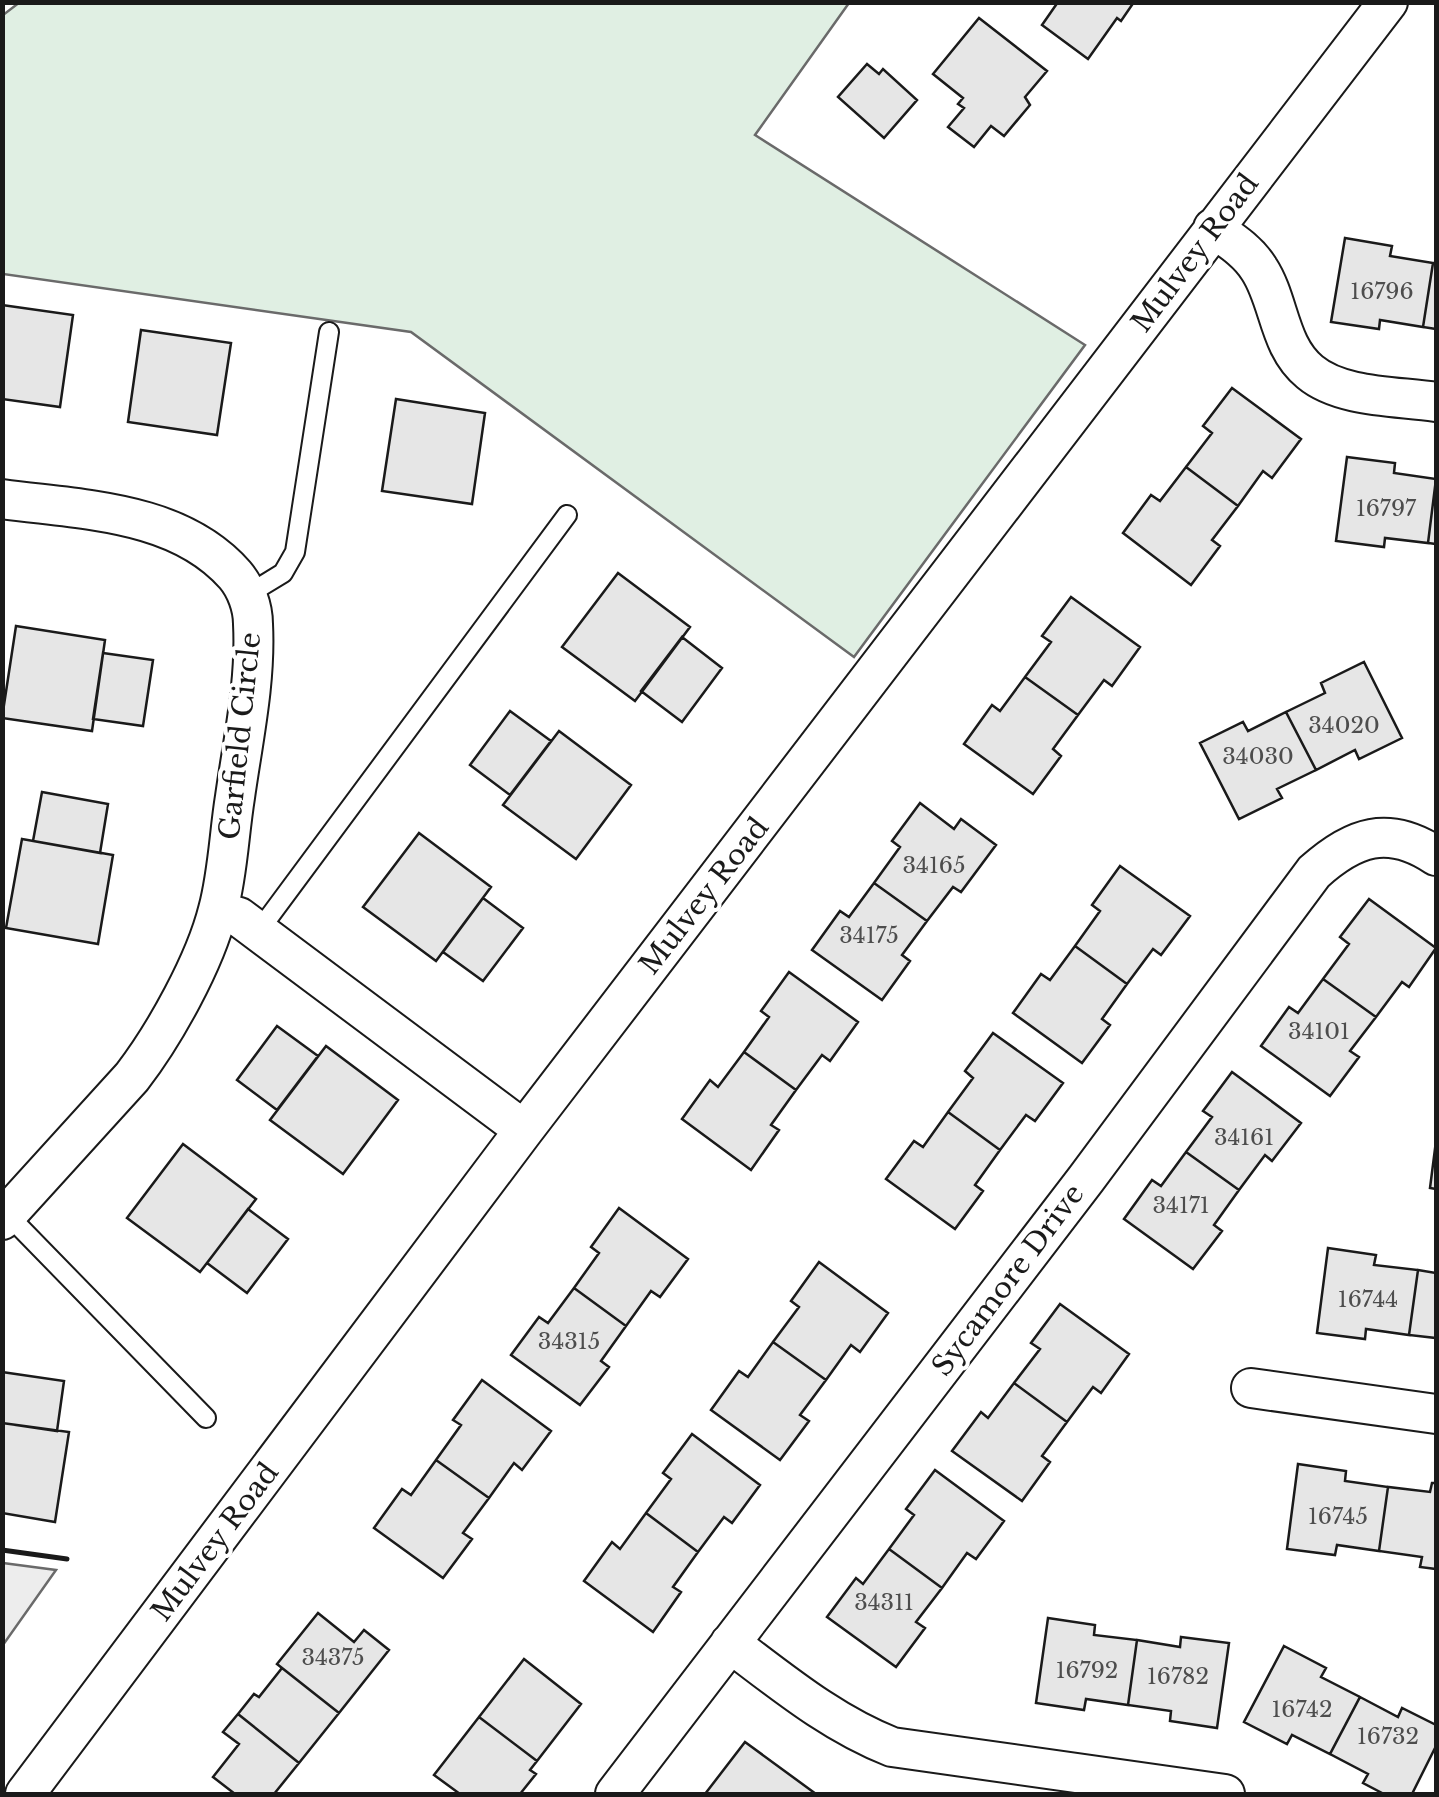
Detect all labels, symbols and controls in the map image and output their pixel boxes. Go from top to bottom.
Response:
street label: Mulvey Road [1124,167,1266,339]
house number: 16796 [1350,278,1414,305]
house number: 16797 [1356,495,1417,522]
street label: Garfield Circle [212,630,268,842]
house number: 34020 [1308,712,1380,739]
house number: 34030 [1222,743,1294,770]
street label: Mulvey Road [632,811,776,981]
house number: 34165 [903,852,965,879]
house number: 34175 [839,922,899,949]
house number: 34101 [1288,1018,1350,1045]
house number: 34161 [1214,1124,1274,1151]
street label: Sycamore Drive [925,1177,1091,1383]
house number: 34171 [1152,1192,1210,1219]
house number: 16744 [1338,1286,1398,1313]
house number: 34315 [538,1328,600,1355]
street label: Mulvey Road [144,1456,286,1628]
house number: 16745 [1308,1503,1368,1530]
house number: 34311 [854,1589,914,1616]
house number: 34375 [301,1644,365,1671]
house number: 16792 [1056,1657,1118,1684]
house number: 16782 [1147,1663,1209,1690]
house number: 16742 [1271,1696,1333,1723]
house number: 16732 [1357,1723,1419,1750]

